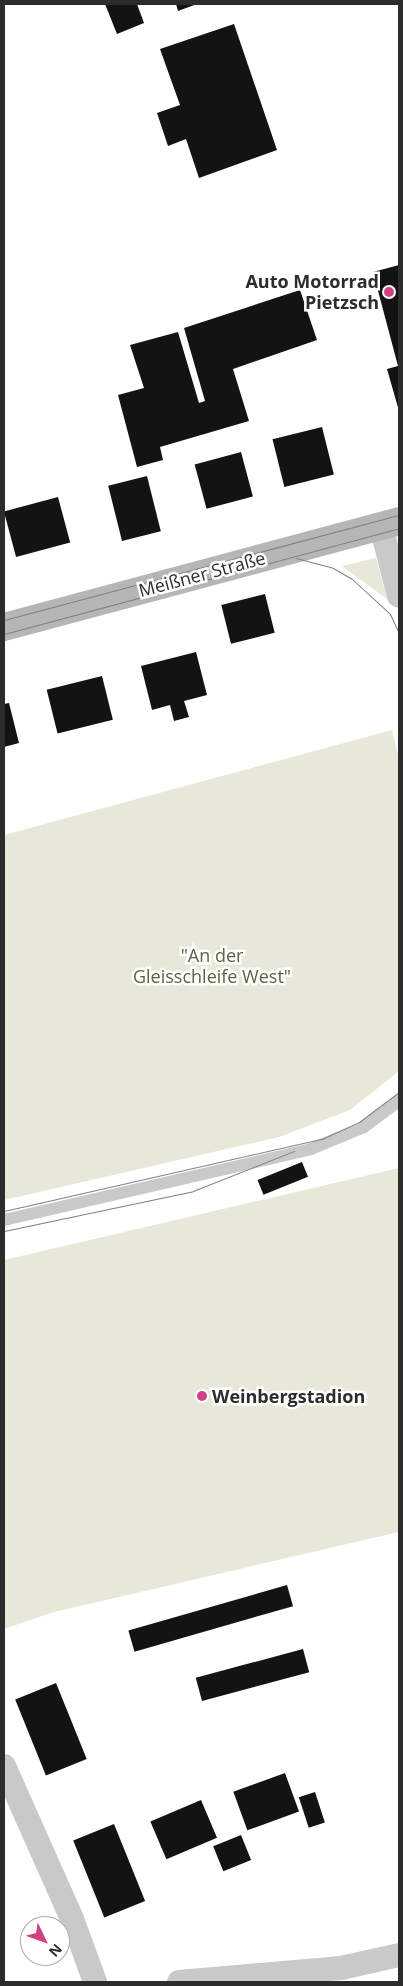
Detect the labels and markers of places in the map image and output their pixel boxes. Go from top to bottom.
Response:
place label: Auto Motorrad Pietzsch [245,271,379,314]
marker: Auto Motorrad Pietzsch [383,286,395,298]
place label: Weinbergstadion [212,1385,365,1407]
marker: Weinbergstadion [196,1390,208,1402]

